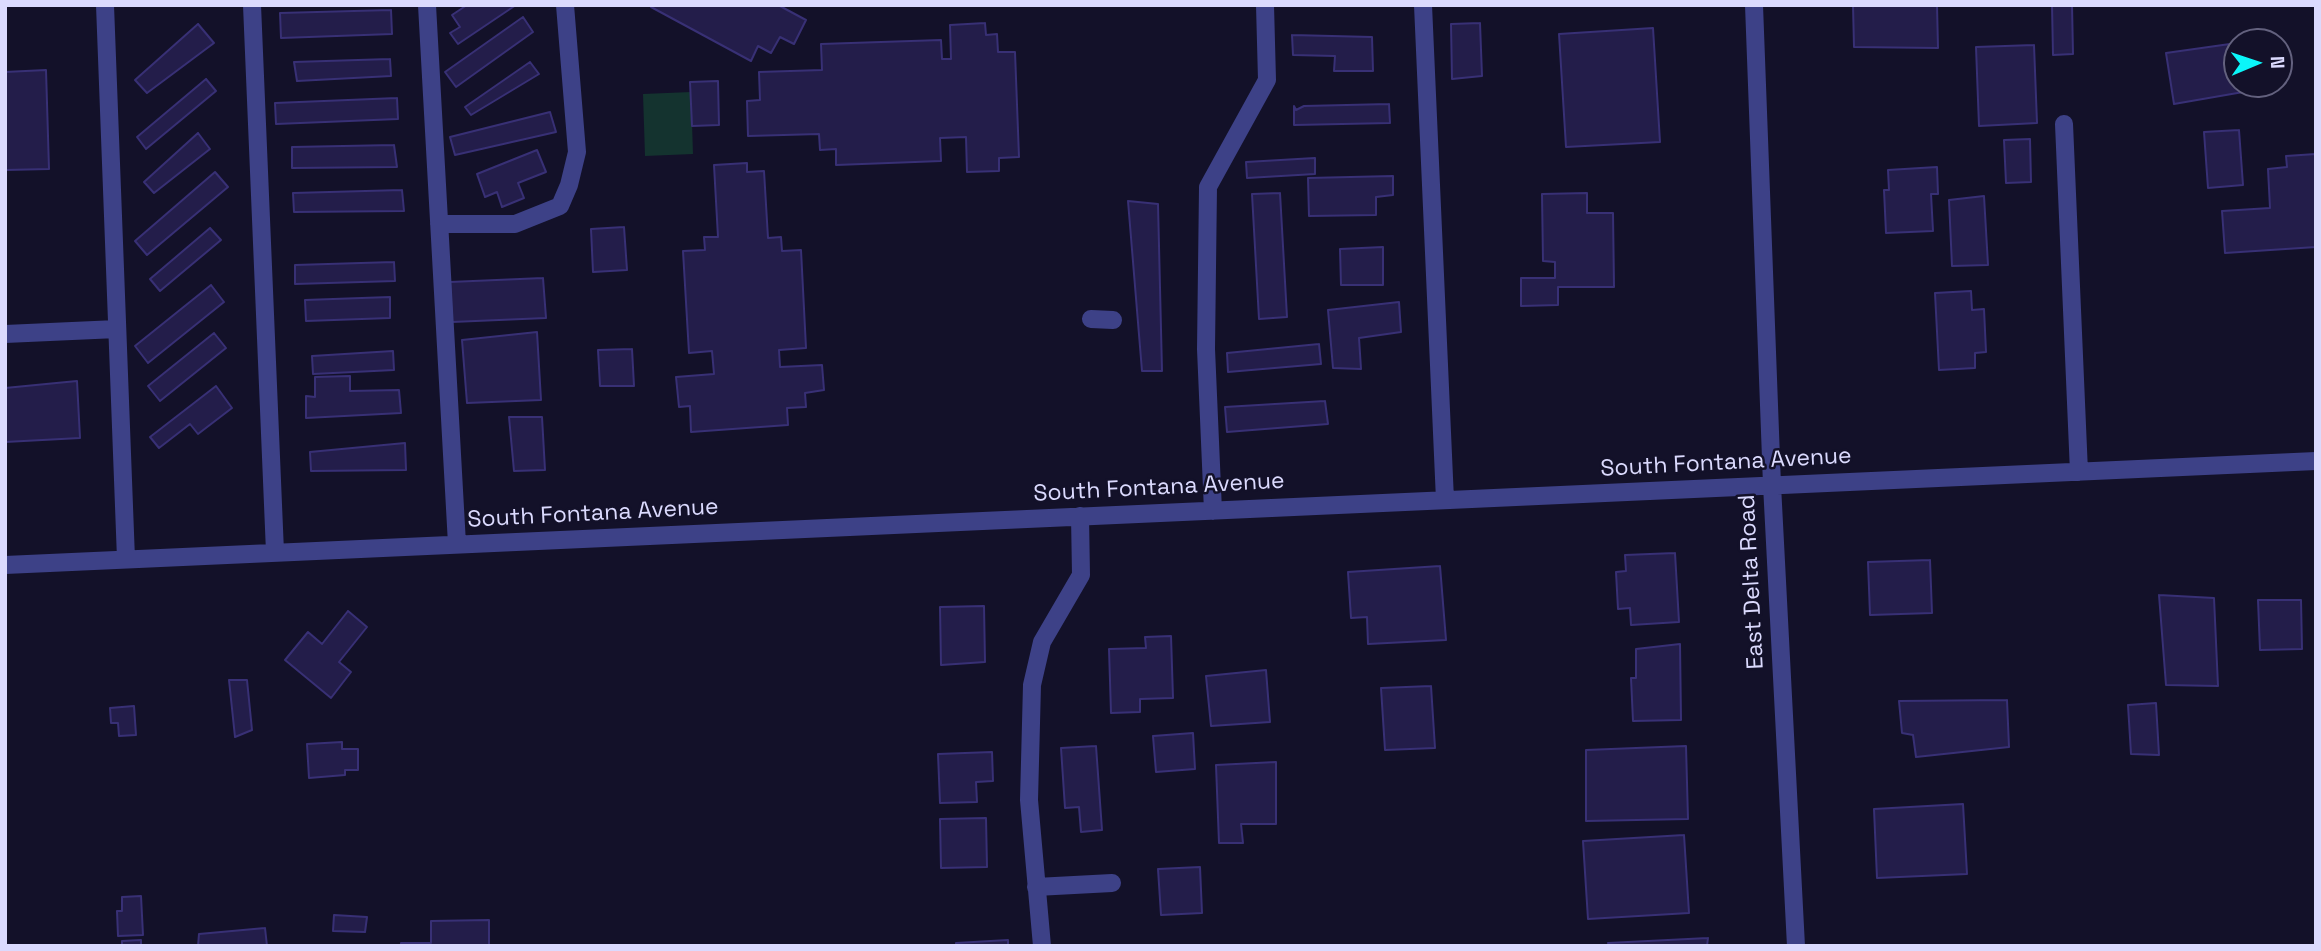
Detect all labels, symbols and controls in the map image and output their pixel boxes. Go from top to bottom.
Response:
north arrow [2223,28,2293,98]
text: N [2265,56,2290,69]
street label: South Fontana Avenue [1600,443,1852,483]
street label: South Fontana Avenue [1033,468,1285,508]
street label: South Fontana Avenue [467,494,719,534]
street label: East Delta Road [1734,494,1770,670]

